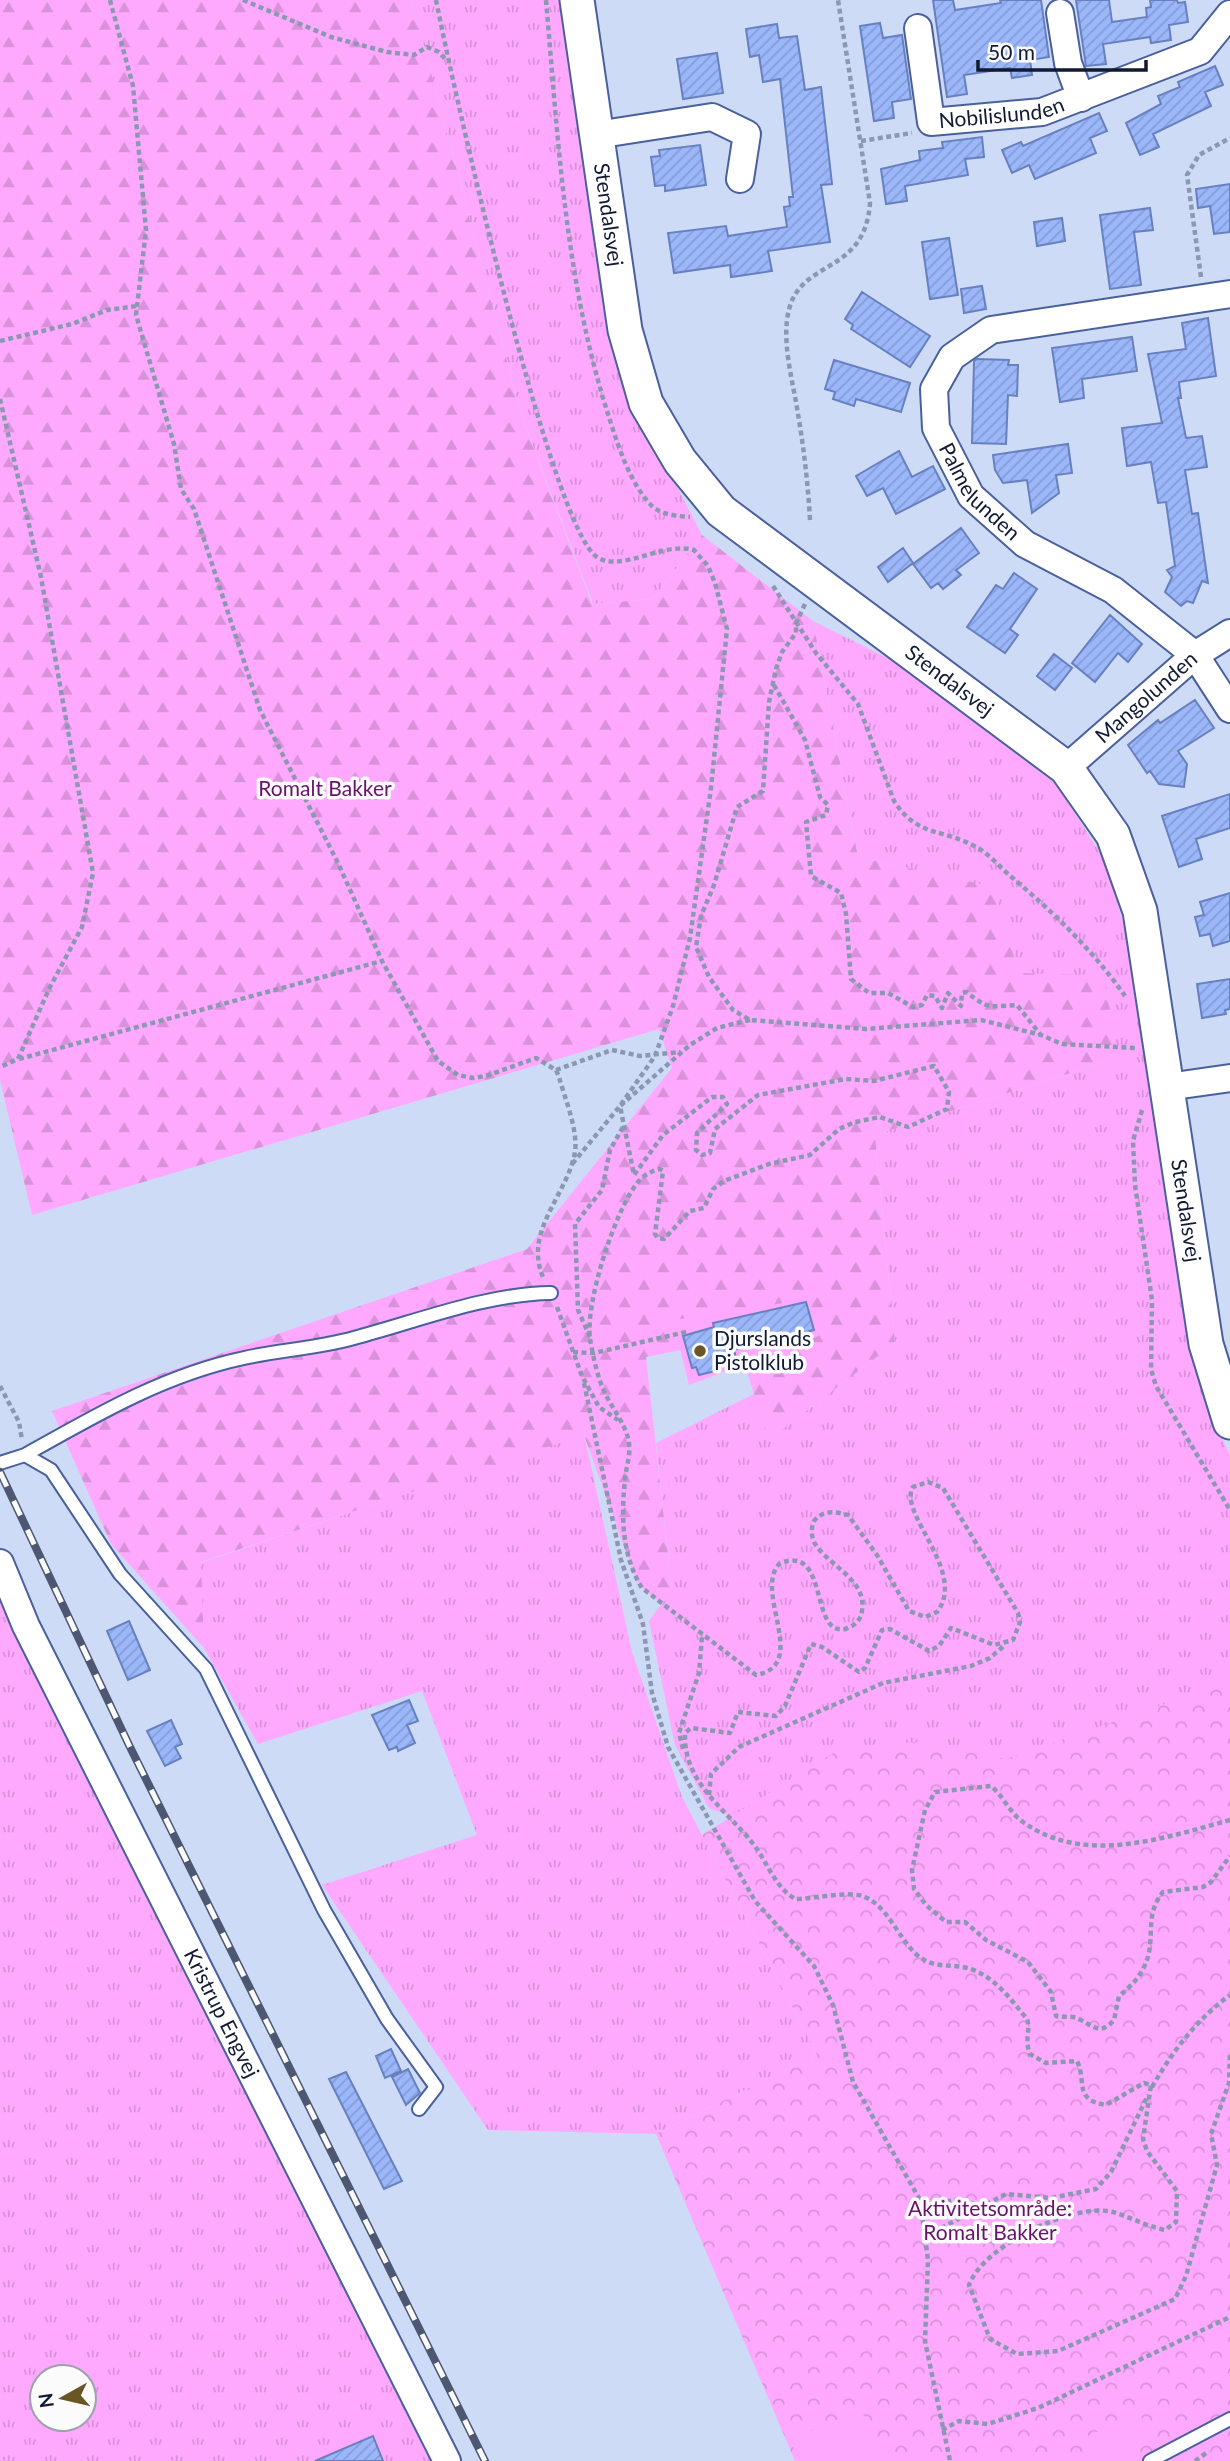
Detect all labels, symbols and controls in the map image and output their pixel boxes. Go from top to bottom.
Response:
scale bar [978,28,1146,72]
text: 50 m [988,39,1035,64]
street label: Nobilislunden [938,91,1067,132]
street label: Stendalsvej [590,161,630,268]
street label: Palmelunden [935,438,1026,545]
street label: Stendalsvej [901,639,999,721]
street label: Mangolunden [1089,645,1202,748]
park label: Romalt Bakker [258,775,392,800]
street label: Stendalsvej [1167,1157,1207,1264]
place label: Djurslands Pistolklub [714,1325,811,1374]
marker: Djurslands Pistolklub [692,1343,708,1359]
street label: Kristrup Engvej [180,1944,266,2081]
park label: Aktivitetsområde: Romalt Bakker [908,2195,1072,2244]
north arrow [28,2363,98,2433]
text: N [33,2392,58,2409]

